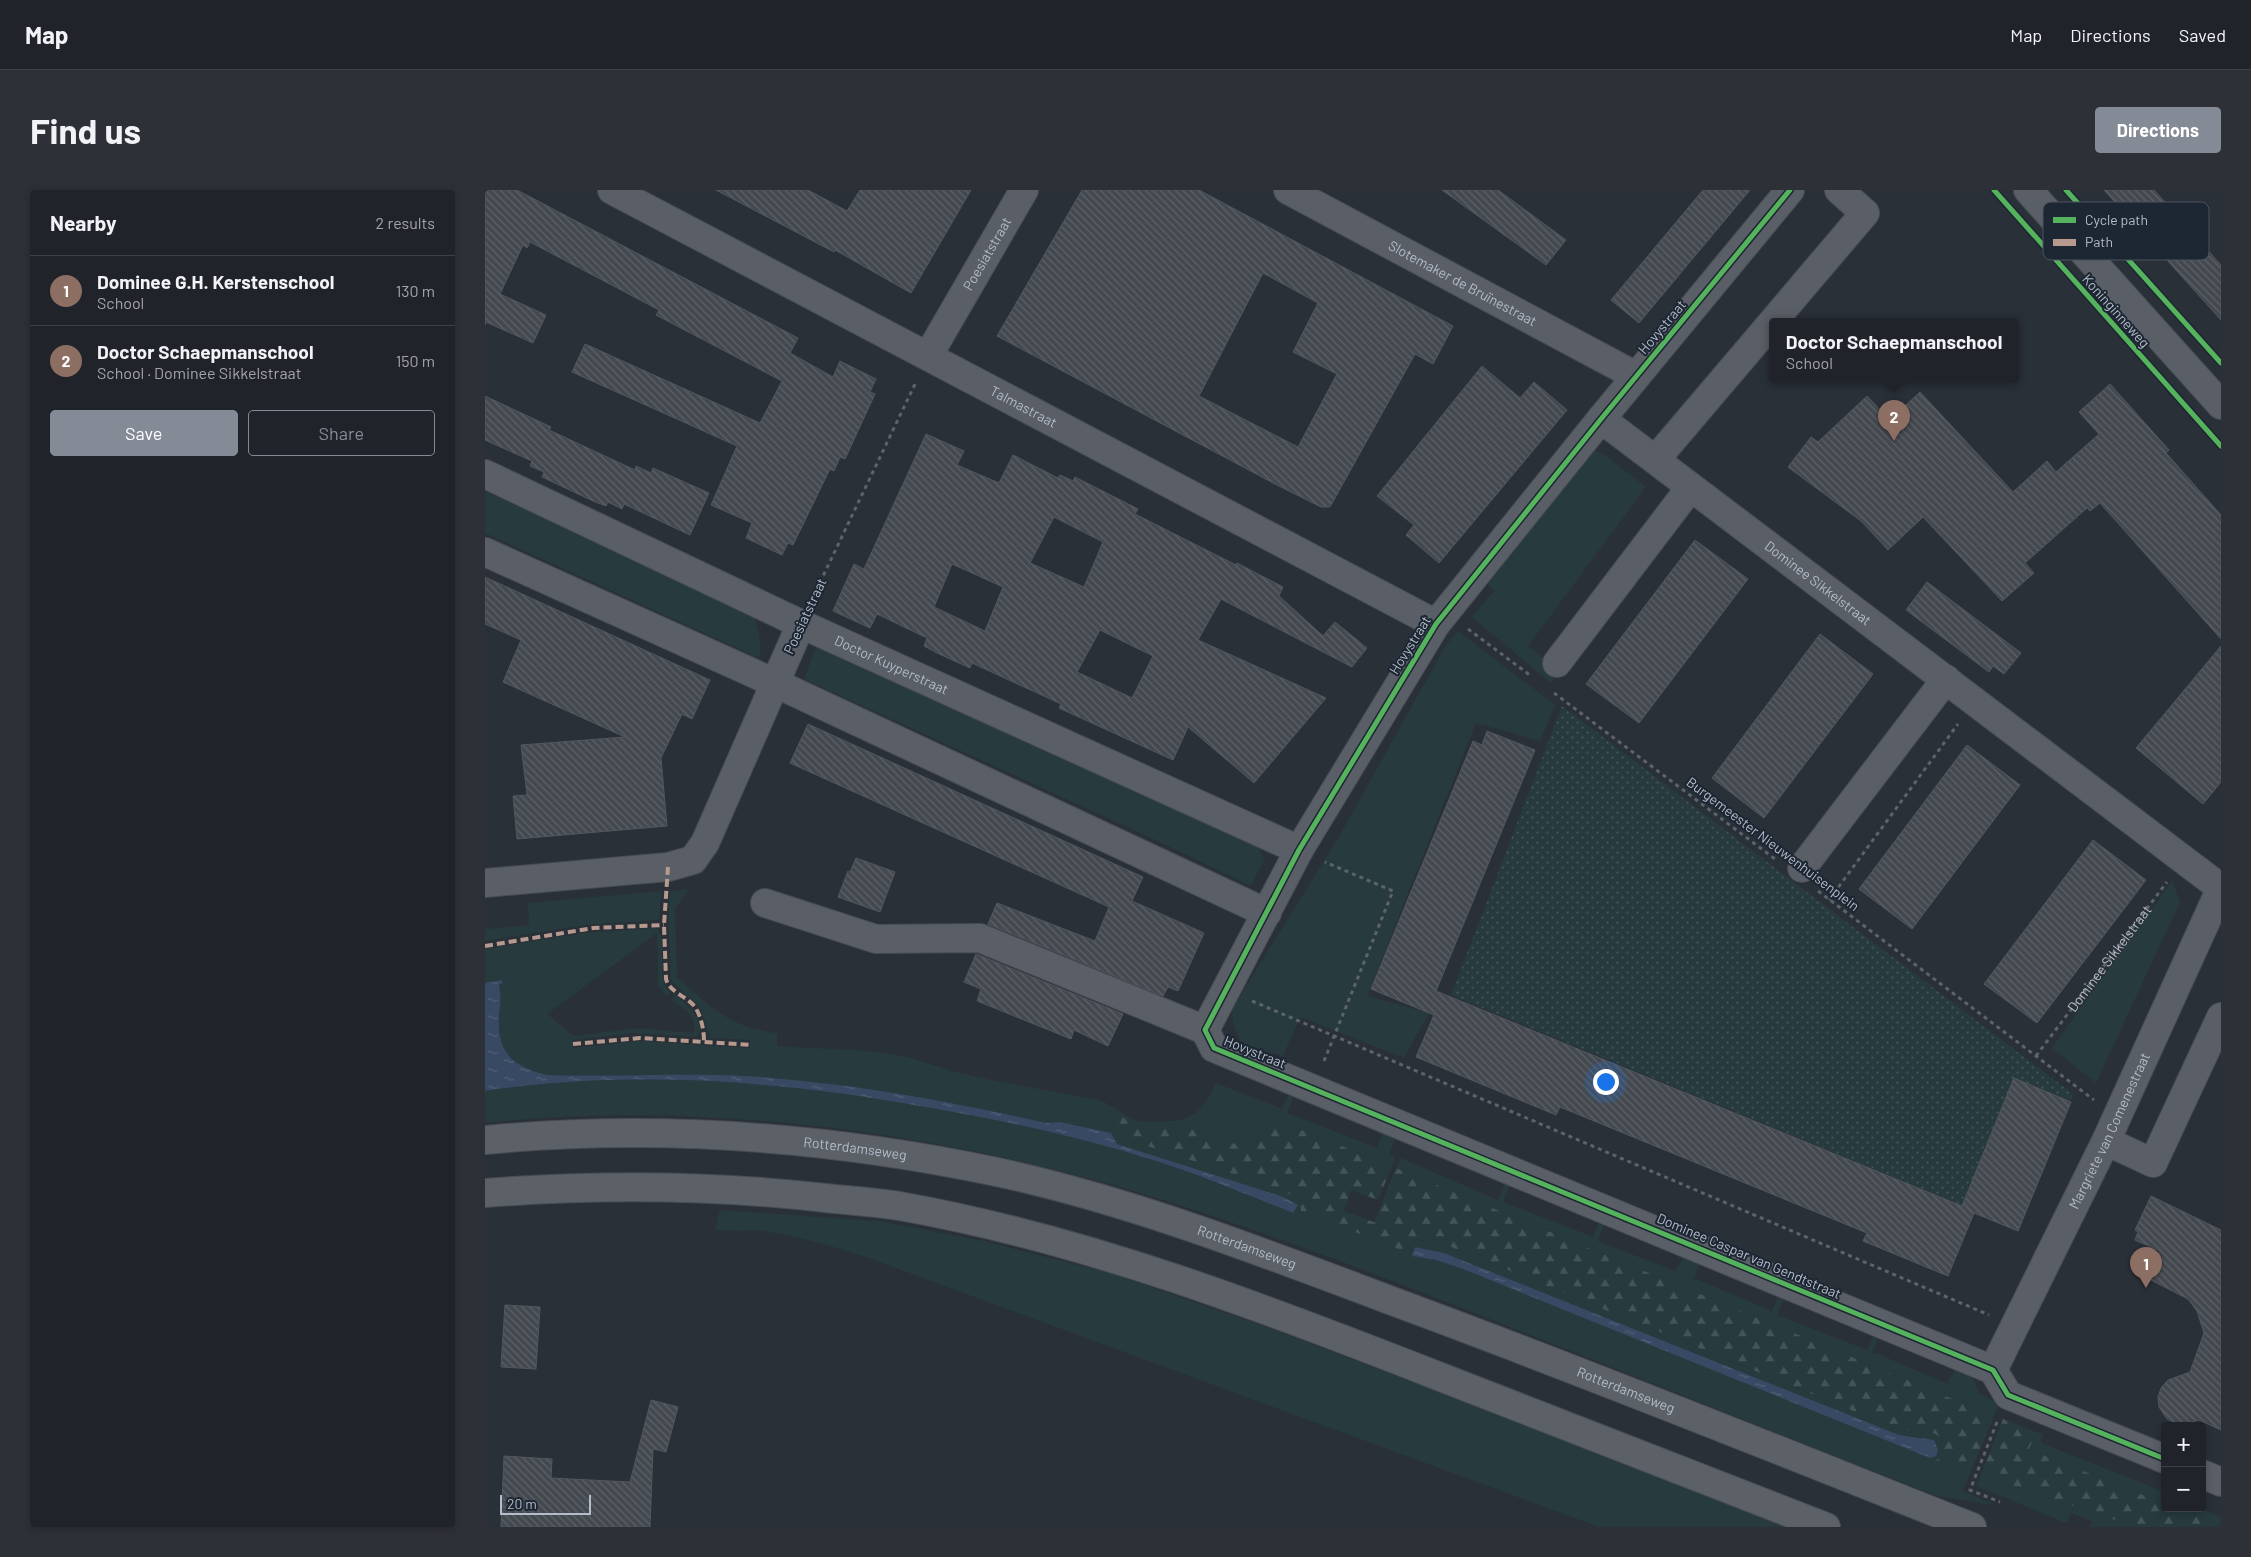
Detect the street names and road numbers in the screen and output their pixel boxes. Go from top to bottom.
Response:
street label: Poesiatstraat [959,214,1014,293]
street label: Slotemaker de Bruïnestraat [1386,236,1540,329]
street label: Koninginneweg [2079,271,2154,351]
street label: Hovystraat [1634,296,1689,357]
street label: Talmastraat [987,382,1060,431]
street label: Dominee Sikkelstraat [1762,537,1875,628]
street label: Poesiatstraat [780,575,830,656]
street label: Hovystraat [1385,612,1434,677]
street label: Doctor Kuyperstraat [832,631,951,698]
street label: Burgemeester Nieuwenhuisenplein [1684,773,1863,914]
street label: Dominee Sikkelstraat [2063,902,2155,1015]
street label: Hovystraat [1222,1031,1289,1072]
street label: Margriete van Comenestraat [2065,1050,2153,1212]
street label: Rotterdamseweg [803,1133,908,1163]
street label: Dominee Caspar van Gendtstraat [1655,1209,1844,1302]
street label: Rotterdamseweg [1195,1221,1299,1272]
street label: Rotterdamseweg [1575,1363,1677,1416]

